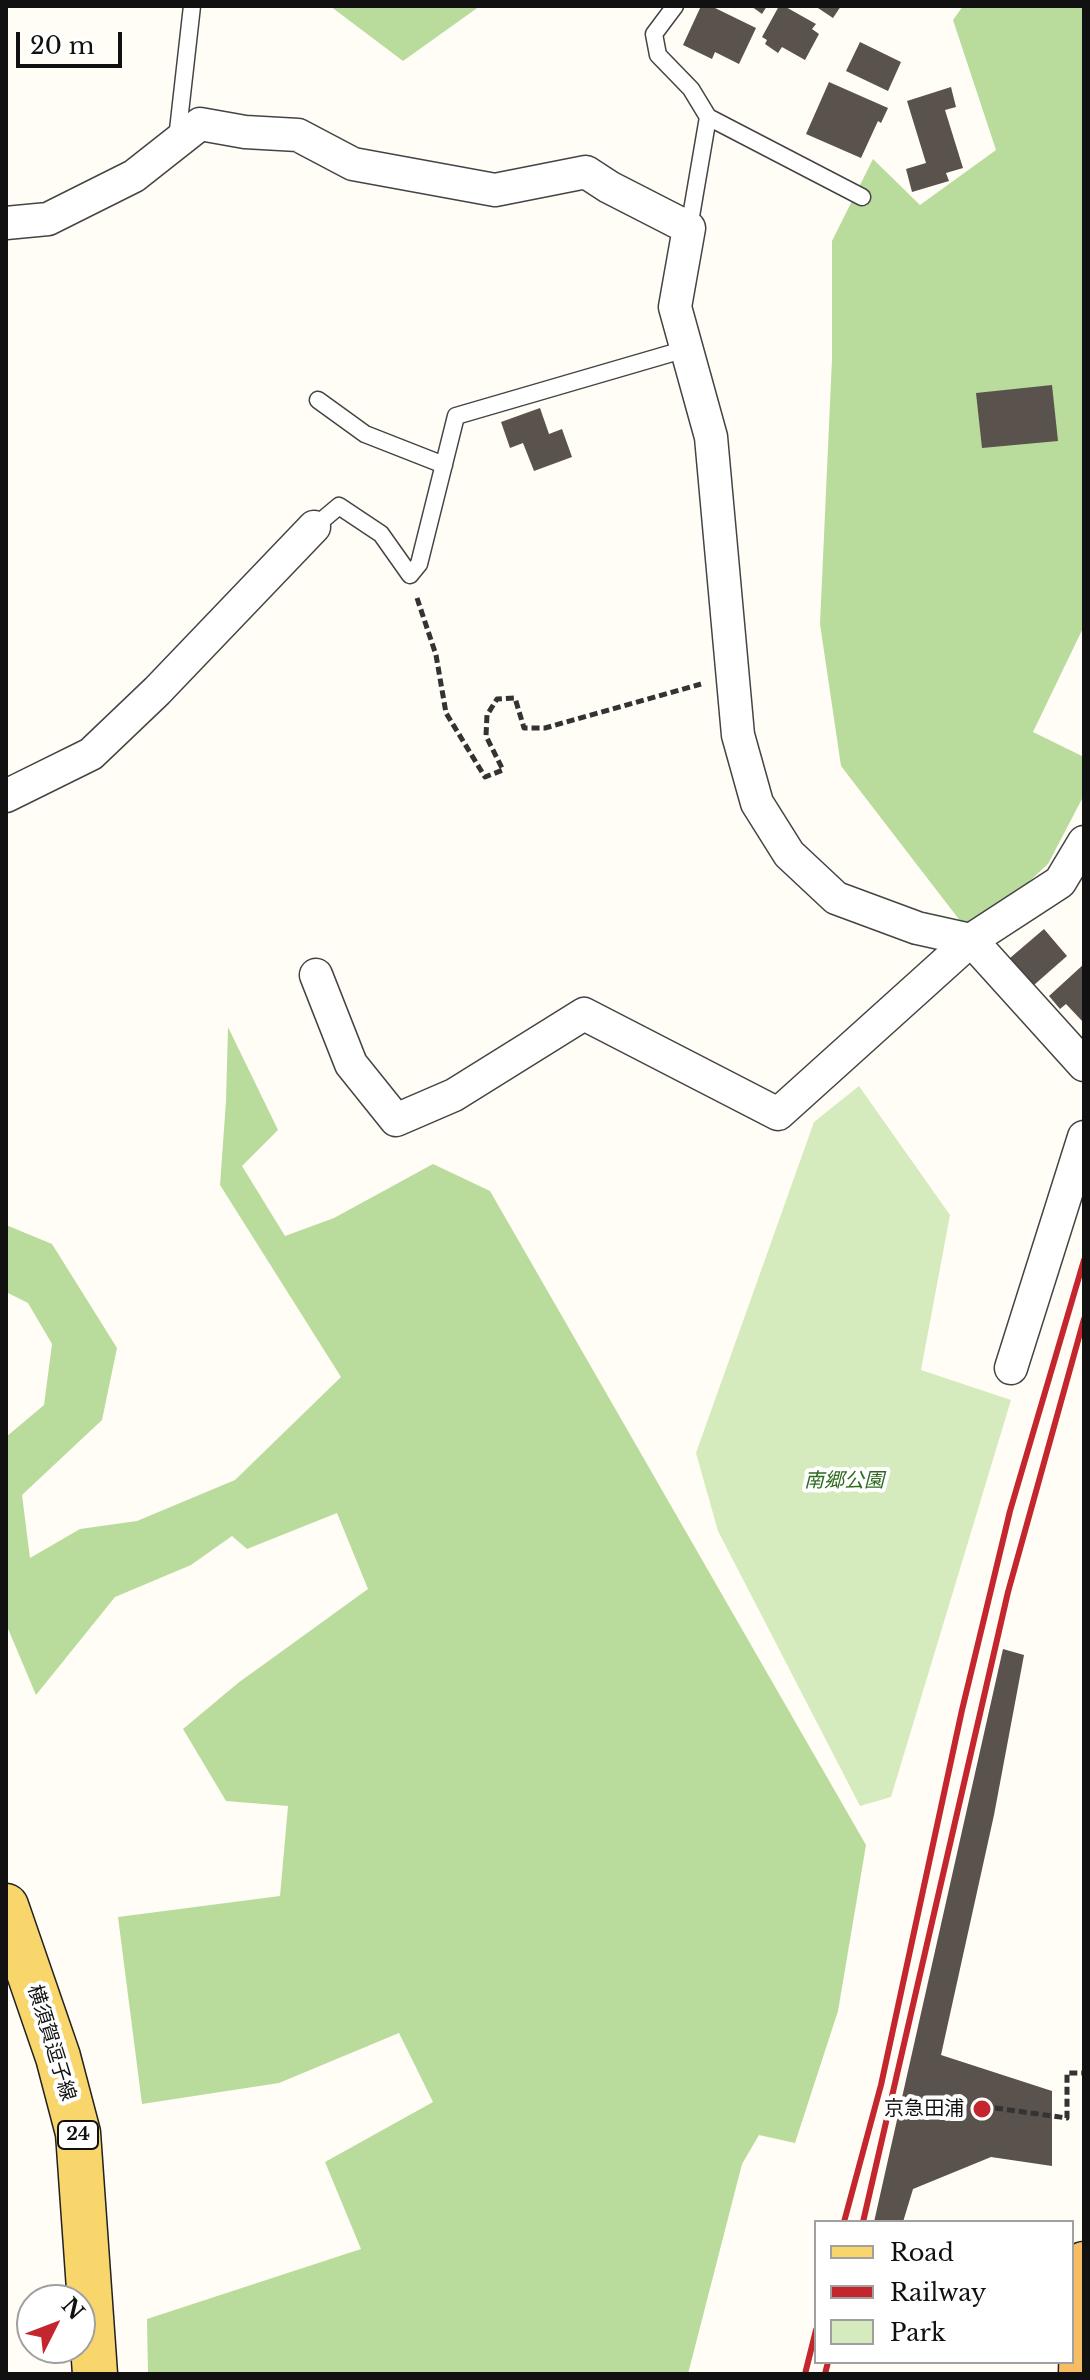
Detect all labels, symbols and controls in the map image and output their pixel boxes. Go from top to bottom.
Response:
scale bar [20,16,126,66]
text: 20 m [30,31,95,60]
park label: 南郷公園 [804,1469,884,1493]
street label: 横須賀逗子線 [22,1982,80,2104]
place label: 京急田浦 [884,2097,964,2121]
marker: 京急田浦 [971,2098,993,2120]
road number: 24 [58,2121,98,2149]
legend [814,2220,1074,2364]
text: Road [890,2238,954,2267]
text: Railway [890,2278,986,2307]
north arrow [16,2284,96,2364]
text: N [56,2292,90,2326]
text: Park [890,2318,946,2347]

